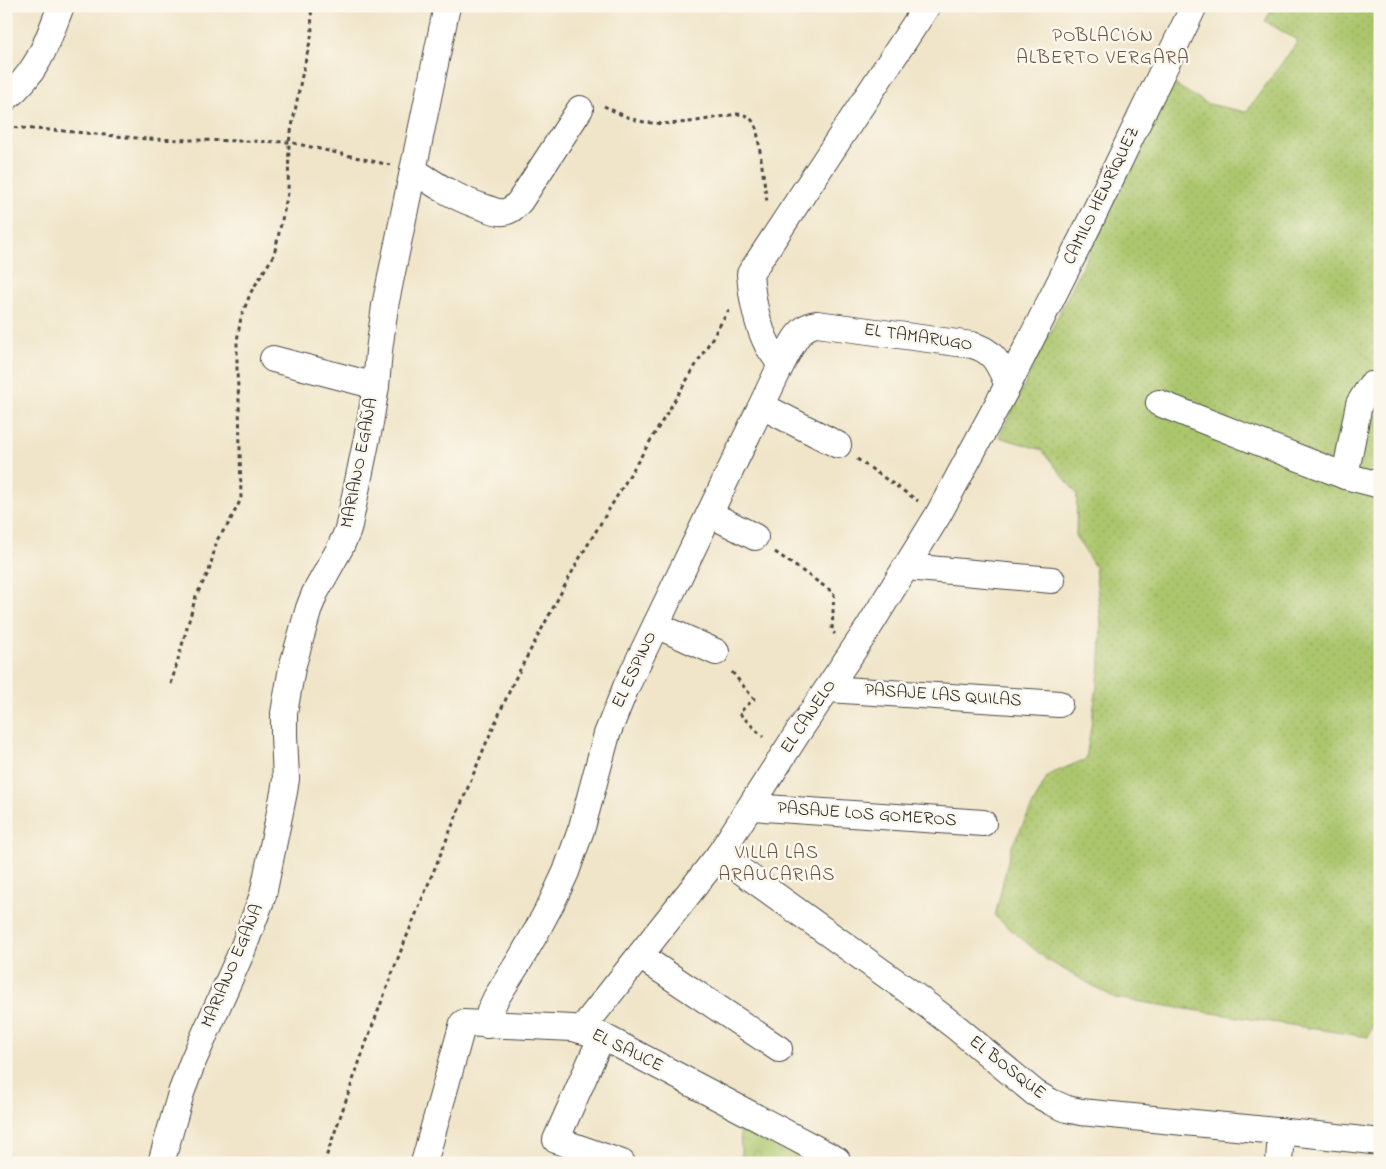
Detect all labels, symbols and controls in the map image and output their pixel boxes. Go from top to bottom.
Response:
district label: POBLACIÓN ALBERTO VERGARA [1016,23,1190,72]
street label: CAMILO HENRÍQUEZ [1057,122,1147,270]
street label: EL TAMARUGO [862,318,974,358]
street label: MARIANO EGAÑA [335,396,385,530]
street label: EL ESPINO [606,627,664,713]
street label: EL CANELO [775,675,843,759]
street label: PASAJE LAS QUILAS [864,678,1022,714]
street label: PASAJE LOS GOMEROS [776,796,958,834]
district label: VILLA LAS ARAUCARIAS [719,840,835,889]
street label: MARIANO EGAÑA [195,900,271,1032]
street label: EL SAUCE [587,1022,667,1080]
street label: EL BOSQUE [963,1030,1051,1106]

